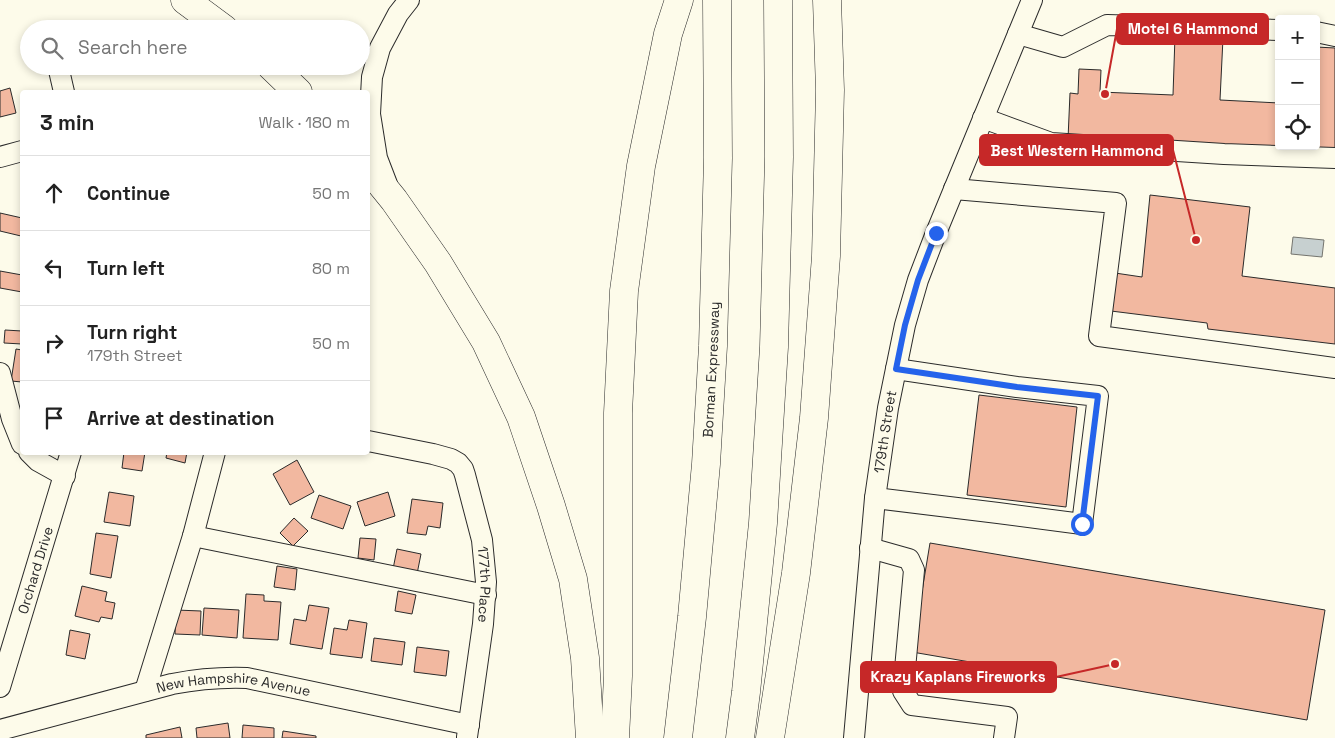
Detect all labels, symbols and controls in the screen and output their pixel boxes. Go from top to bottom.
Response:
callout: Motel 6 Hammond [1117,14,1268,44]
map controls [1275,15,1320,150]
button: + [1275,15,1320,60]
text: Motel 6 Hammond [1128,19,1258,38]
search box [20,20,370,75]
icon: search [38,34,66,62]
text: Search here [78,35,188,60]
button: − [1275,60,1320,105]
button: locate [1275,105,1320,150]
text: 3 min [40,109,95,136]
text: Walk · 180 m [258,112,350,133]
callout: Best Western Hammond [980,135,1173,165]
text: Best Western Hammond [991,141,1163,160]
icon: ahead [40,179,68,207]
text: Continue [87,181,170,206]
text: 50 m [312,183,350,204]
route end [925,222,948,245]
icon: left [40,254,68,282]
text: Turn left [87,256,165,281]
text: 80 m [312,258,350,279]
street label: Borman Expressway [699,301,723,438]
text: Turn right [87,320,177,345]
icon: right [40,329,68,357]
text: 50 m [312,333,350,354]
text: 179th Street [87,345,183,366]
street label: 179th Street [870,389,900,474]
icon: arrive [40,404,68,432]
text: Arrive at destination [87,406,275,431]
route start [1071,513,1094,536]
street label: Orchard Drive [14,524,57,616]
street label: 177th Place [474,545,495,623]
callout: Krazy Kaplans Fireworks [861,662,1056,692]
text: Krazy Kaplans Fireworks [870,667,1046,686]
street label: New Hampshire Avenue [154,669,312,700]

